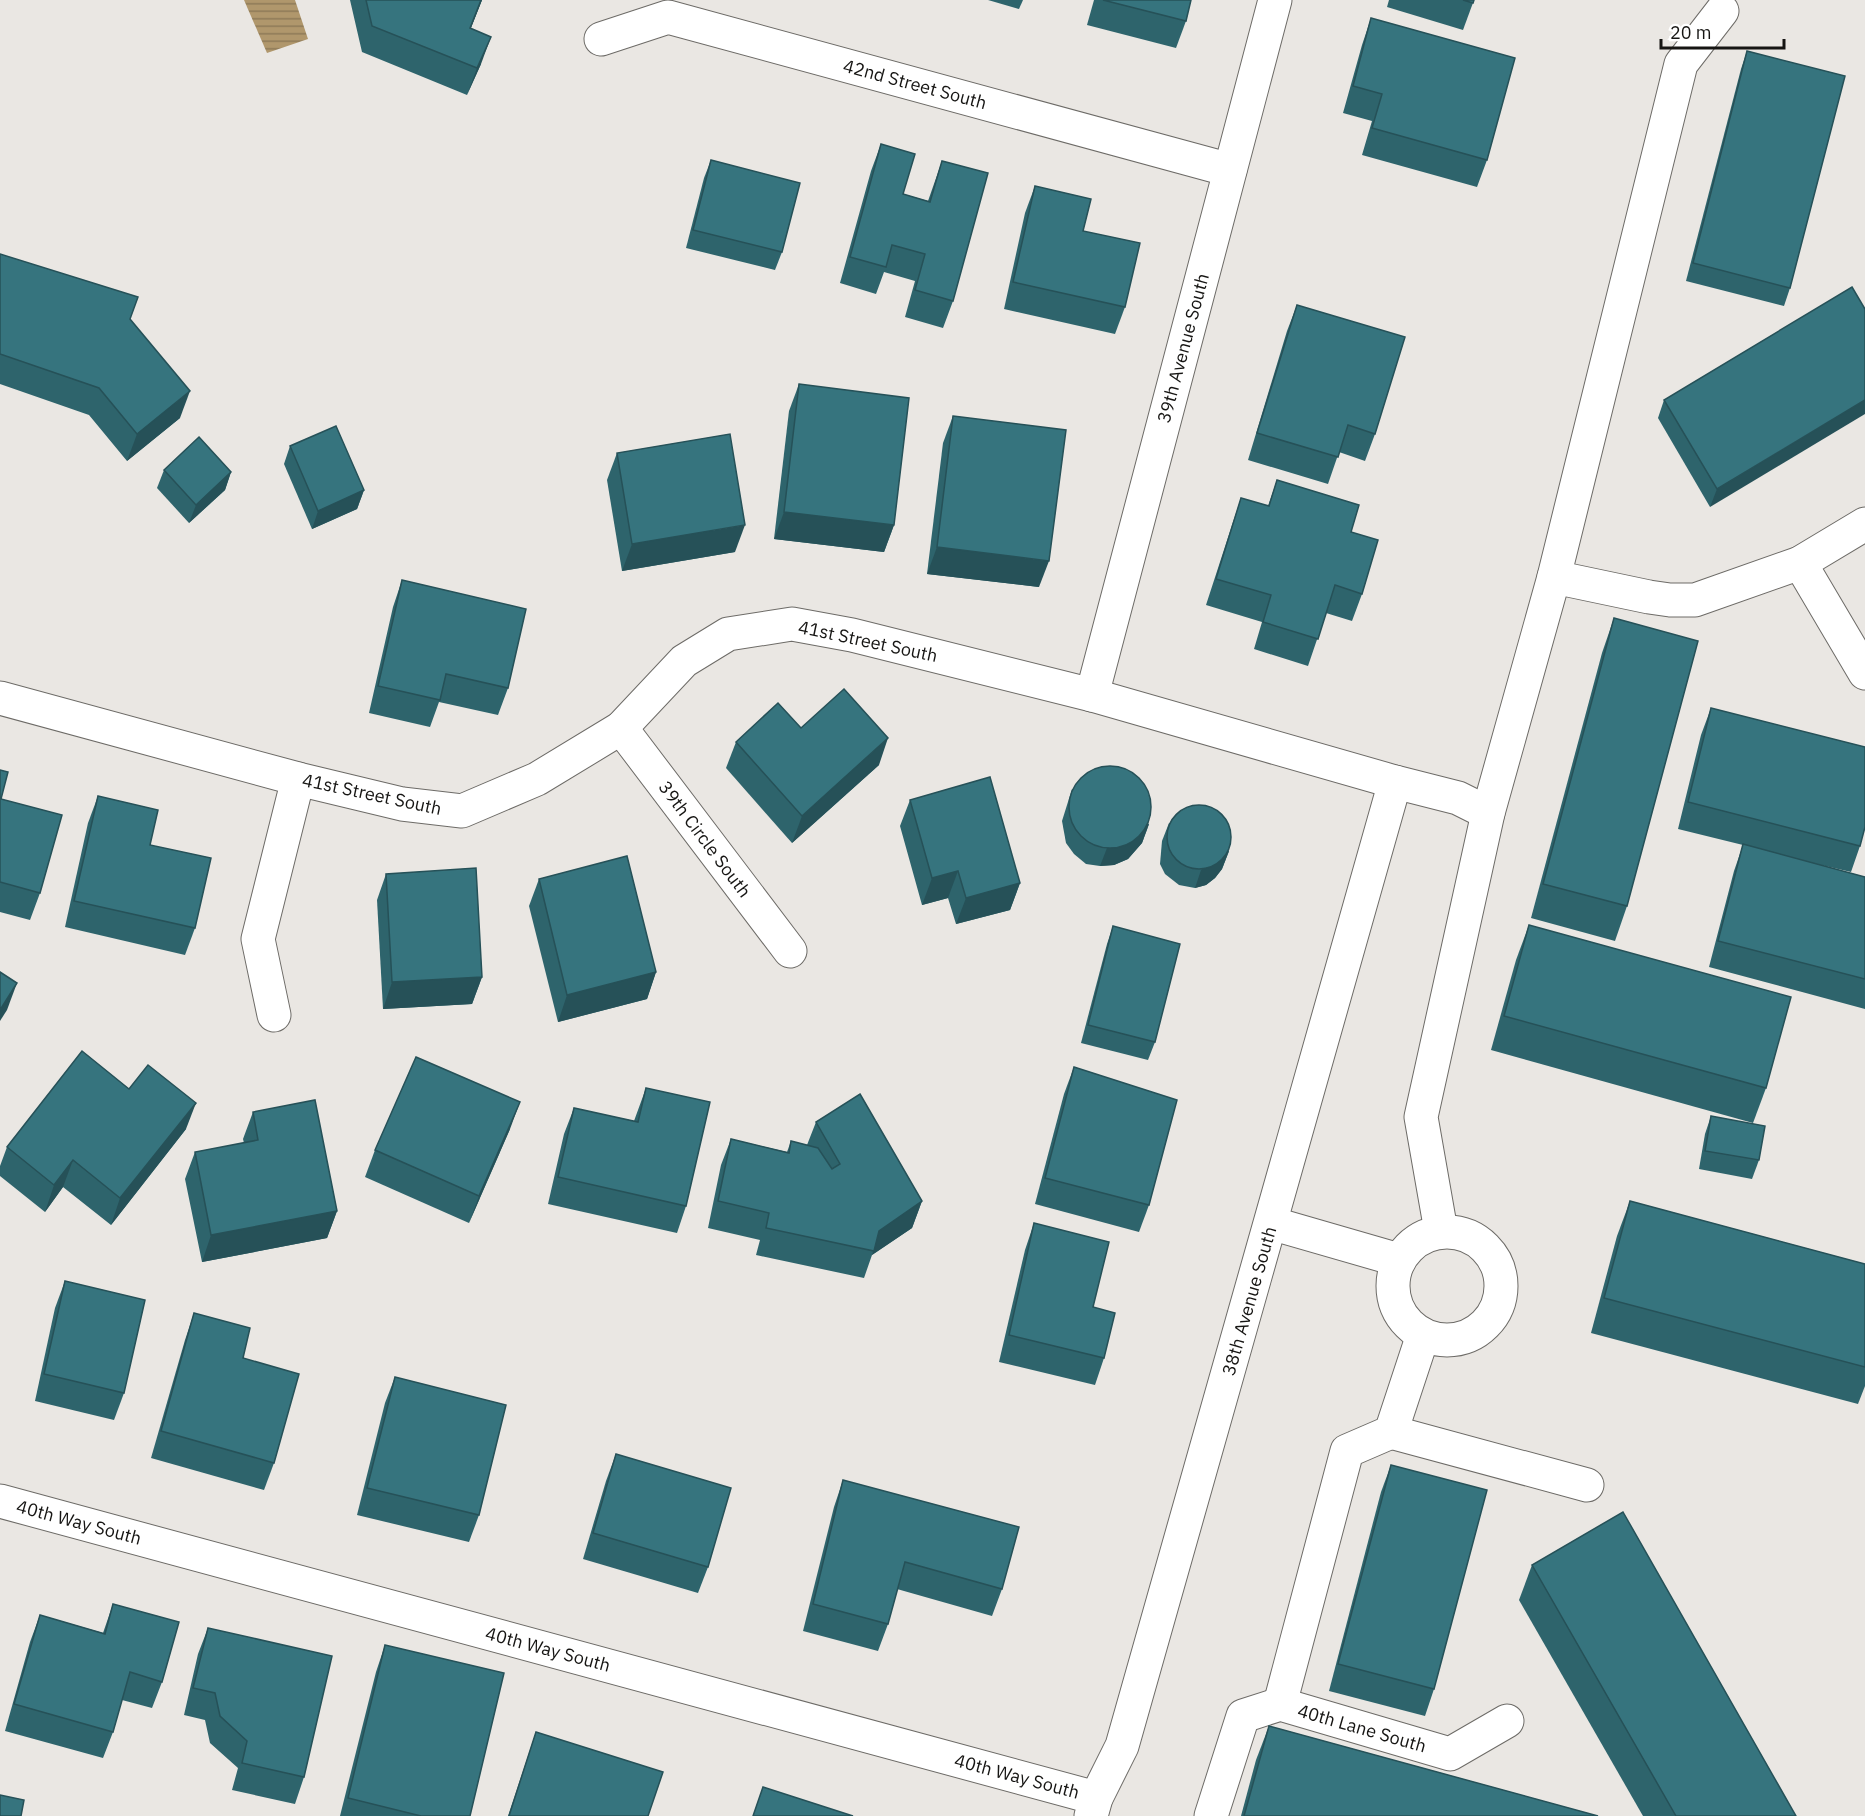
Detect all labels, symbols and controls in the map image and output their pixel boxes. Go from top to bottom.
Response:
scale bar [1661,12,1784,50]
text: 20 m [1670,21,1712,44]
street label: 42nd Street South [841,54,989,114]
street label: 39th Avenue South [1152,271,1214,425]
street label: 41st Street South [796,615,940,667]
street label: 41st Street South [300,768,444,820]
street label: 39th Circle South [654,776,756,902]
street label: 38th Avenue South [1217,1224,1281,1378]
street label: 40th Way South [14,1494,144,1550]
street label: 40th Way South [483,1621,613,1677]
street label: 40th Lane South [1295,1699,1429,1757]
street label: 40th Way South [952,1748,1082,1804]

